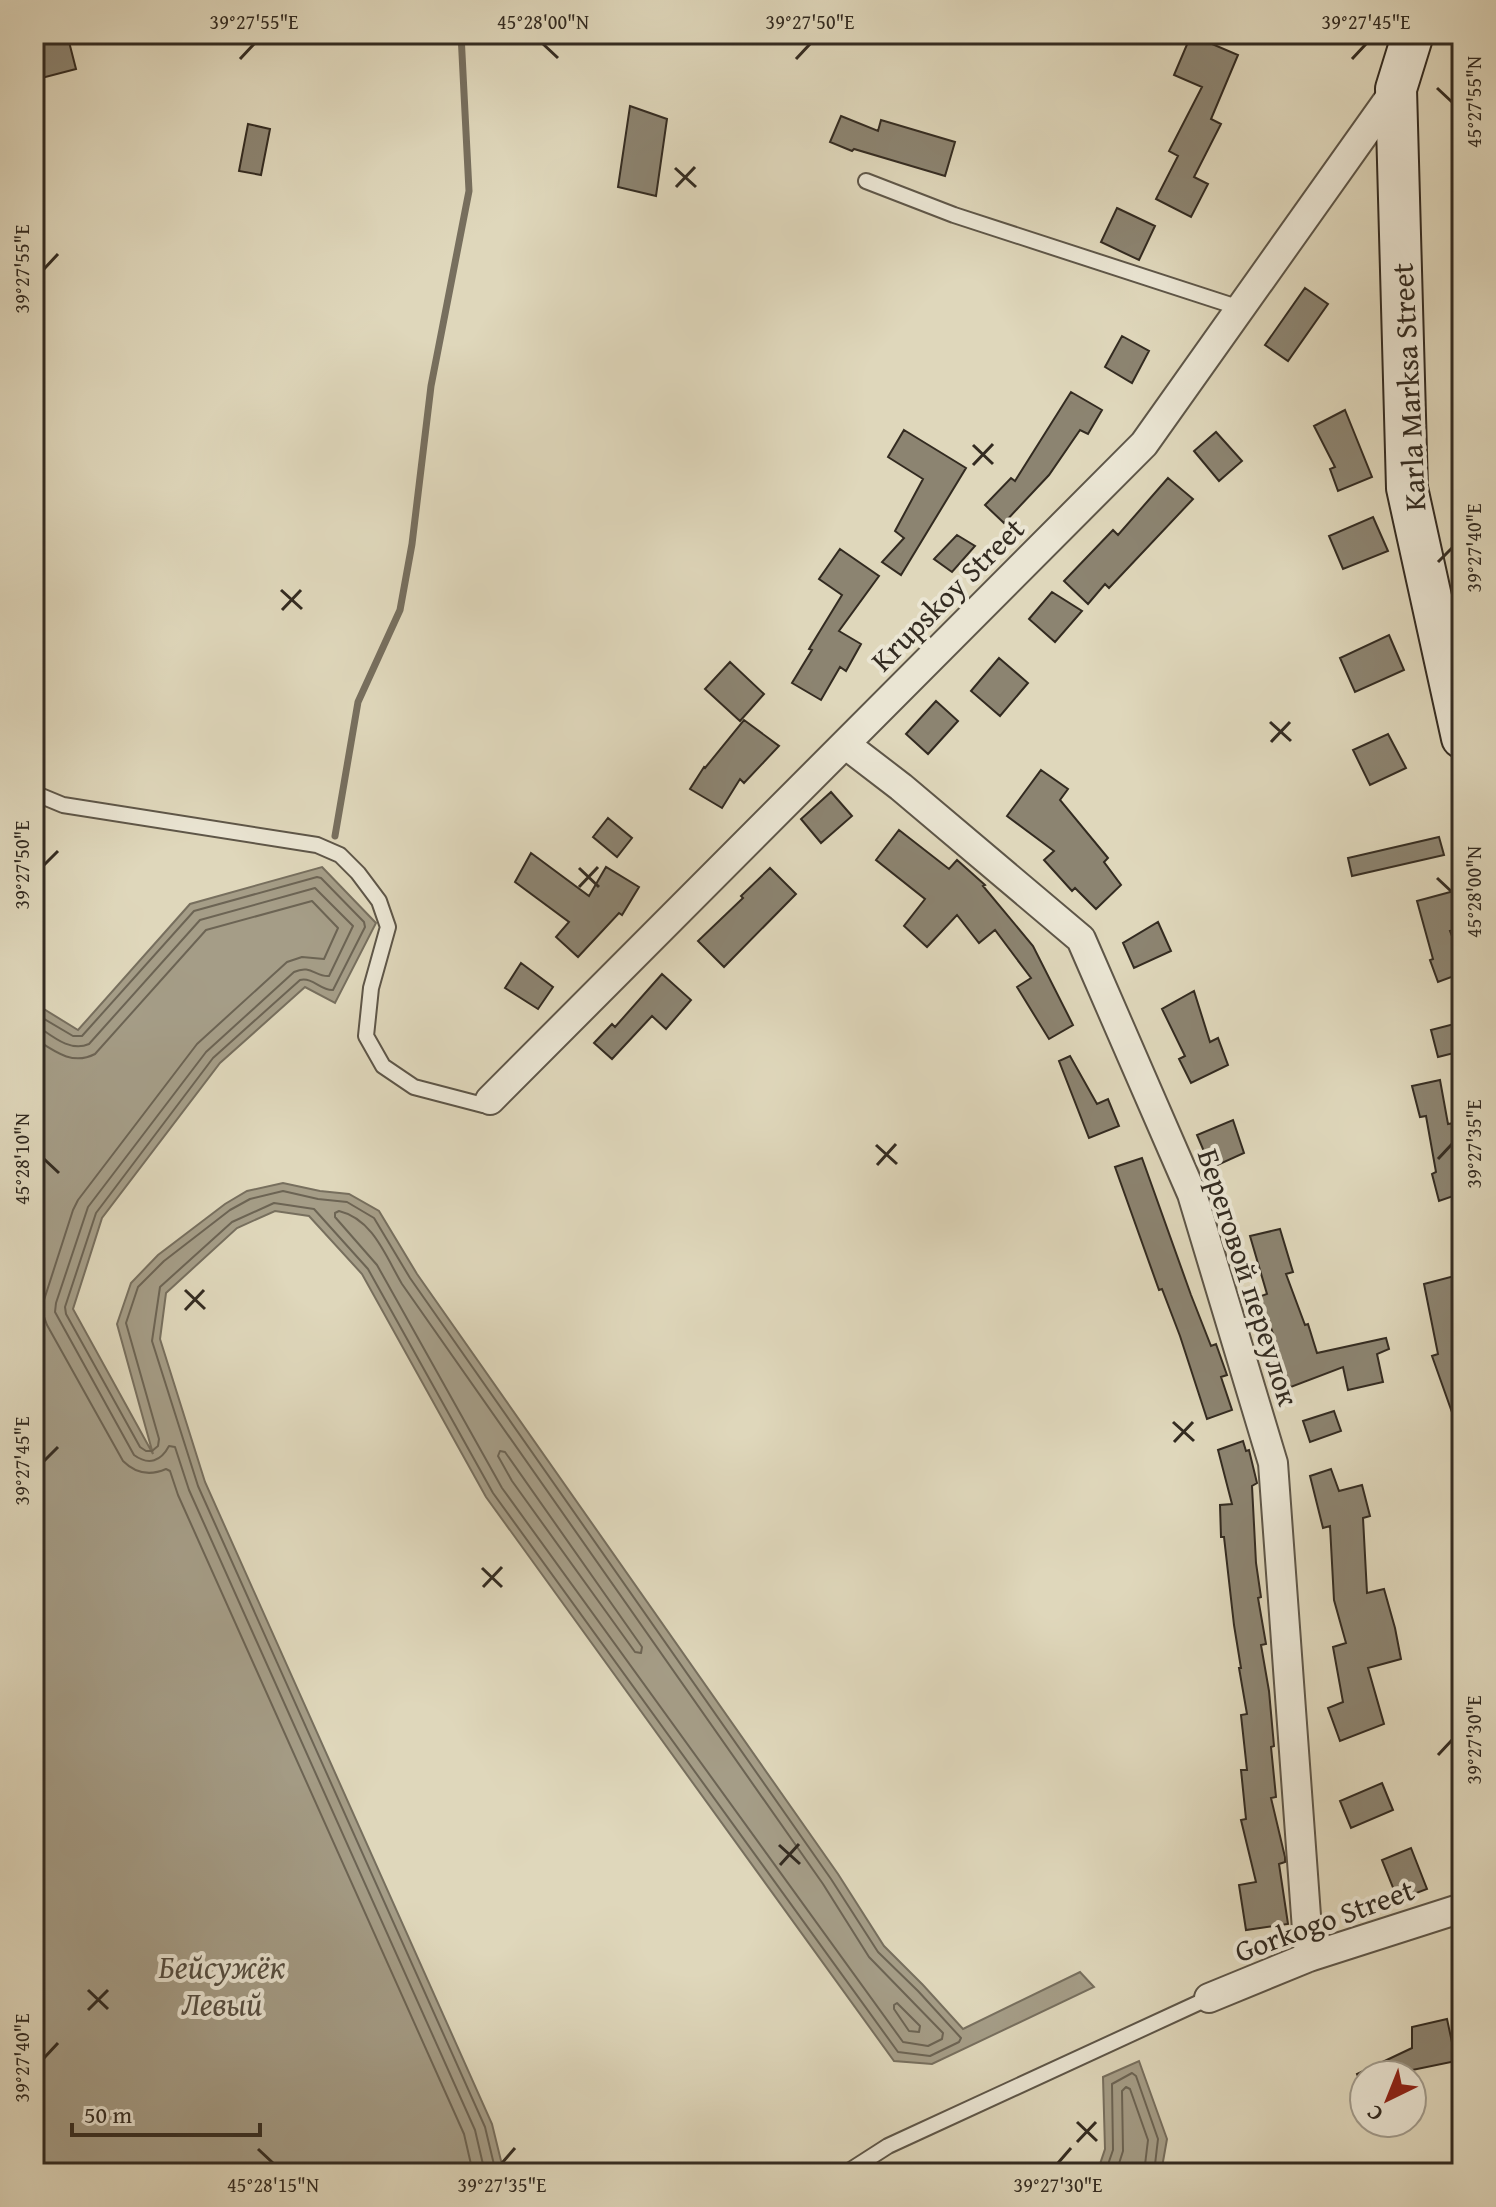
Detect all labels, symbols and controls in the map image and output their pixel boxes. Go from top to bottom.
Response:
text: 39°27'55"E [210,7,298,36]
text: 45°28'00"N [497,7,589,36]
text: 39°27'50"E [766,7,854,36]
text: 39°27'45"E [1322,7,1410,36]
text: 45°27'55"N [1459,56,1488,148]
text: 39°27'55"E [7,225,36,313]
street label: Karla Marksa Street [1380,261,1436,512]
text: 39°27'40"E [1459,504,1488,592]
street label: Krupskoy Street [860,507,1034,681]
text: 39°27'50"E [7,821,36,909]
text: 45°28'00"N [1459,846,1488,938]
text: 39°27'35"E [1459,1100,1488,1188]
text: 45°28'10"N [7,1113,36,1205]
street label: Береговой переулок [1187,1143,1311,1411]
text: 39°27'45"E [7,1417,36,1505]
text: 39°27'30"E [1459,1696,1488,1784]
street label: Gorkogo Street [1228,1867,1420,1973]
water label: Бейсужёк Левый [159,1943,286,2027]
text: 39°27'40"E [7,2014,36,2102]
north arrow [1348,2059,1428,2139]
scale bar [72,2087,260,2137]
text: 50 m [84,2097,132,2132]
text: С [1359,2098,1390,2130]
text: 45°28'15"N [227,2170,319,2199]
text: 39°27'35"E [458,2170,546,2199]
text: 39°27'30"E [1014,2170,1102,2199]

